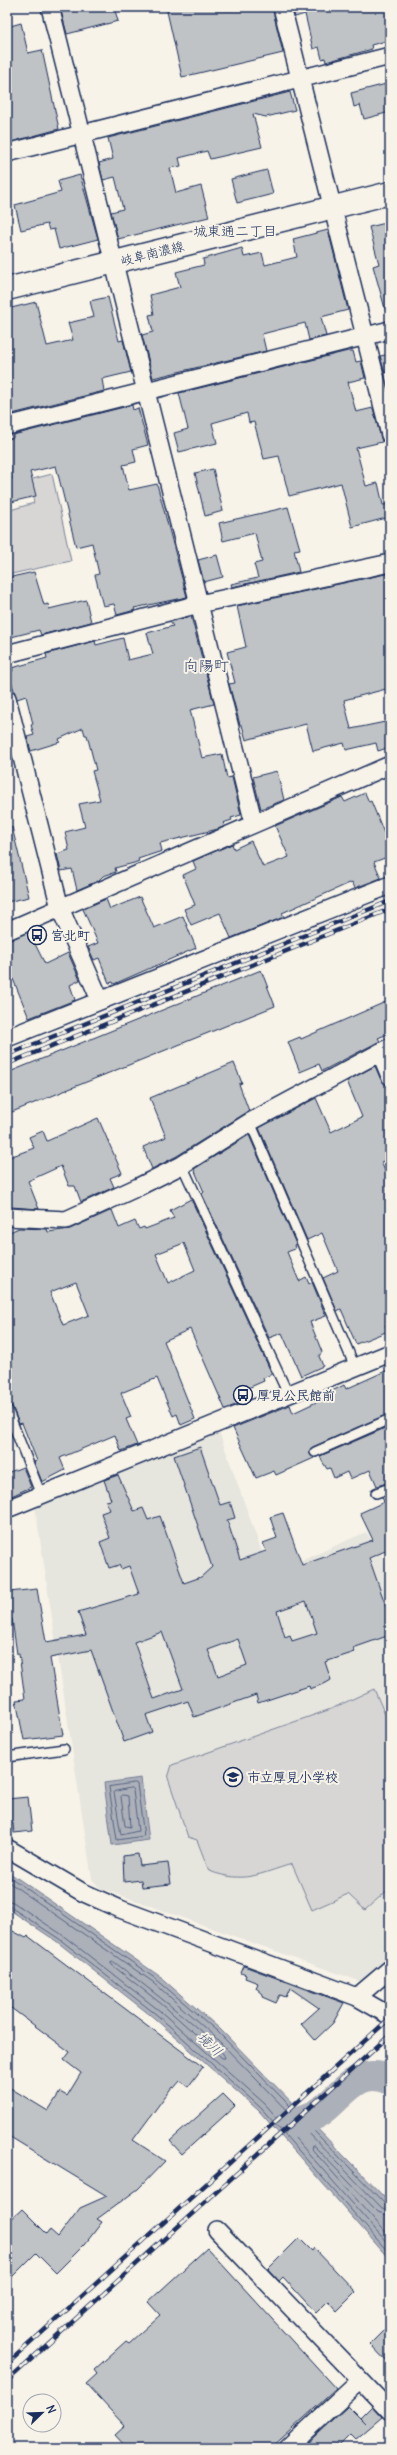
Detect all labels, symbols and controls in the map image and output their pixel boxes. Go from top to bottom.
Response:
district label: 城東通二丁目 [193,222,277,240]
street label: 岐阜南濃線 [119,237,187,270]
district label: 向陽町 [183,656,229,675]
bus stop icon: 宮北町 [26,924,48,946]
place label: 宮北町 [51,927,90,944]
bus stop icon: 厚見公民館前 [232,1384,254,1406]
place label: 厚見公民館前 [257,1387,335,1404]
school or university icon: 市立厚見小学校 [222,1766,244,1788]
place label: 市立厚見小学校 [247,1769,338,1786]
water label: 境川 [194,2028,226,2060]
north arrow [22,2393,62,2433]
text: N [43,2403,59,2415]

